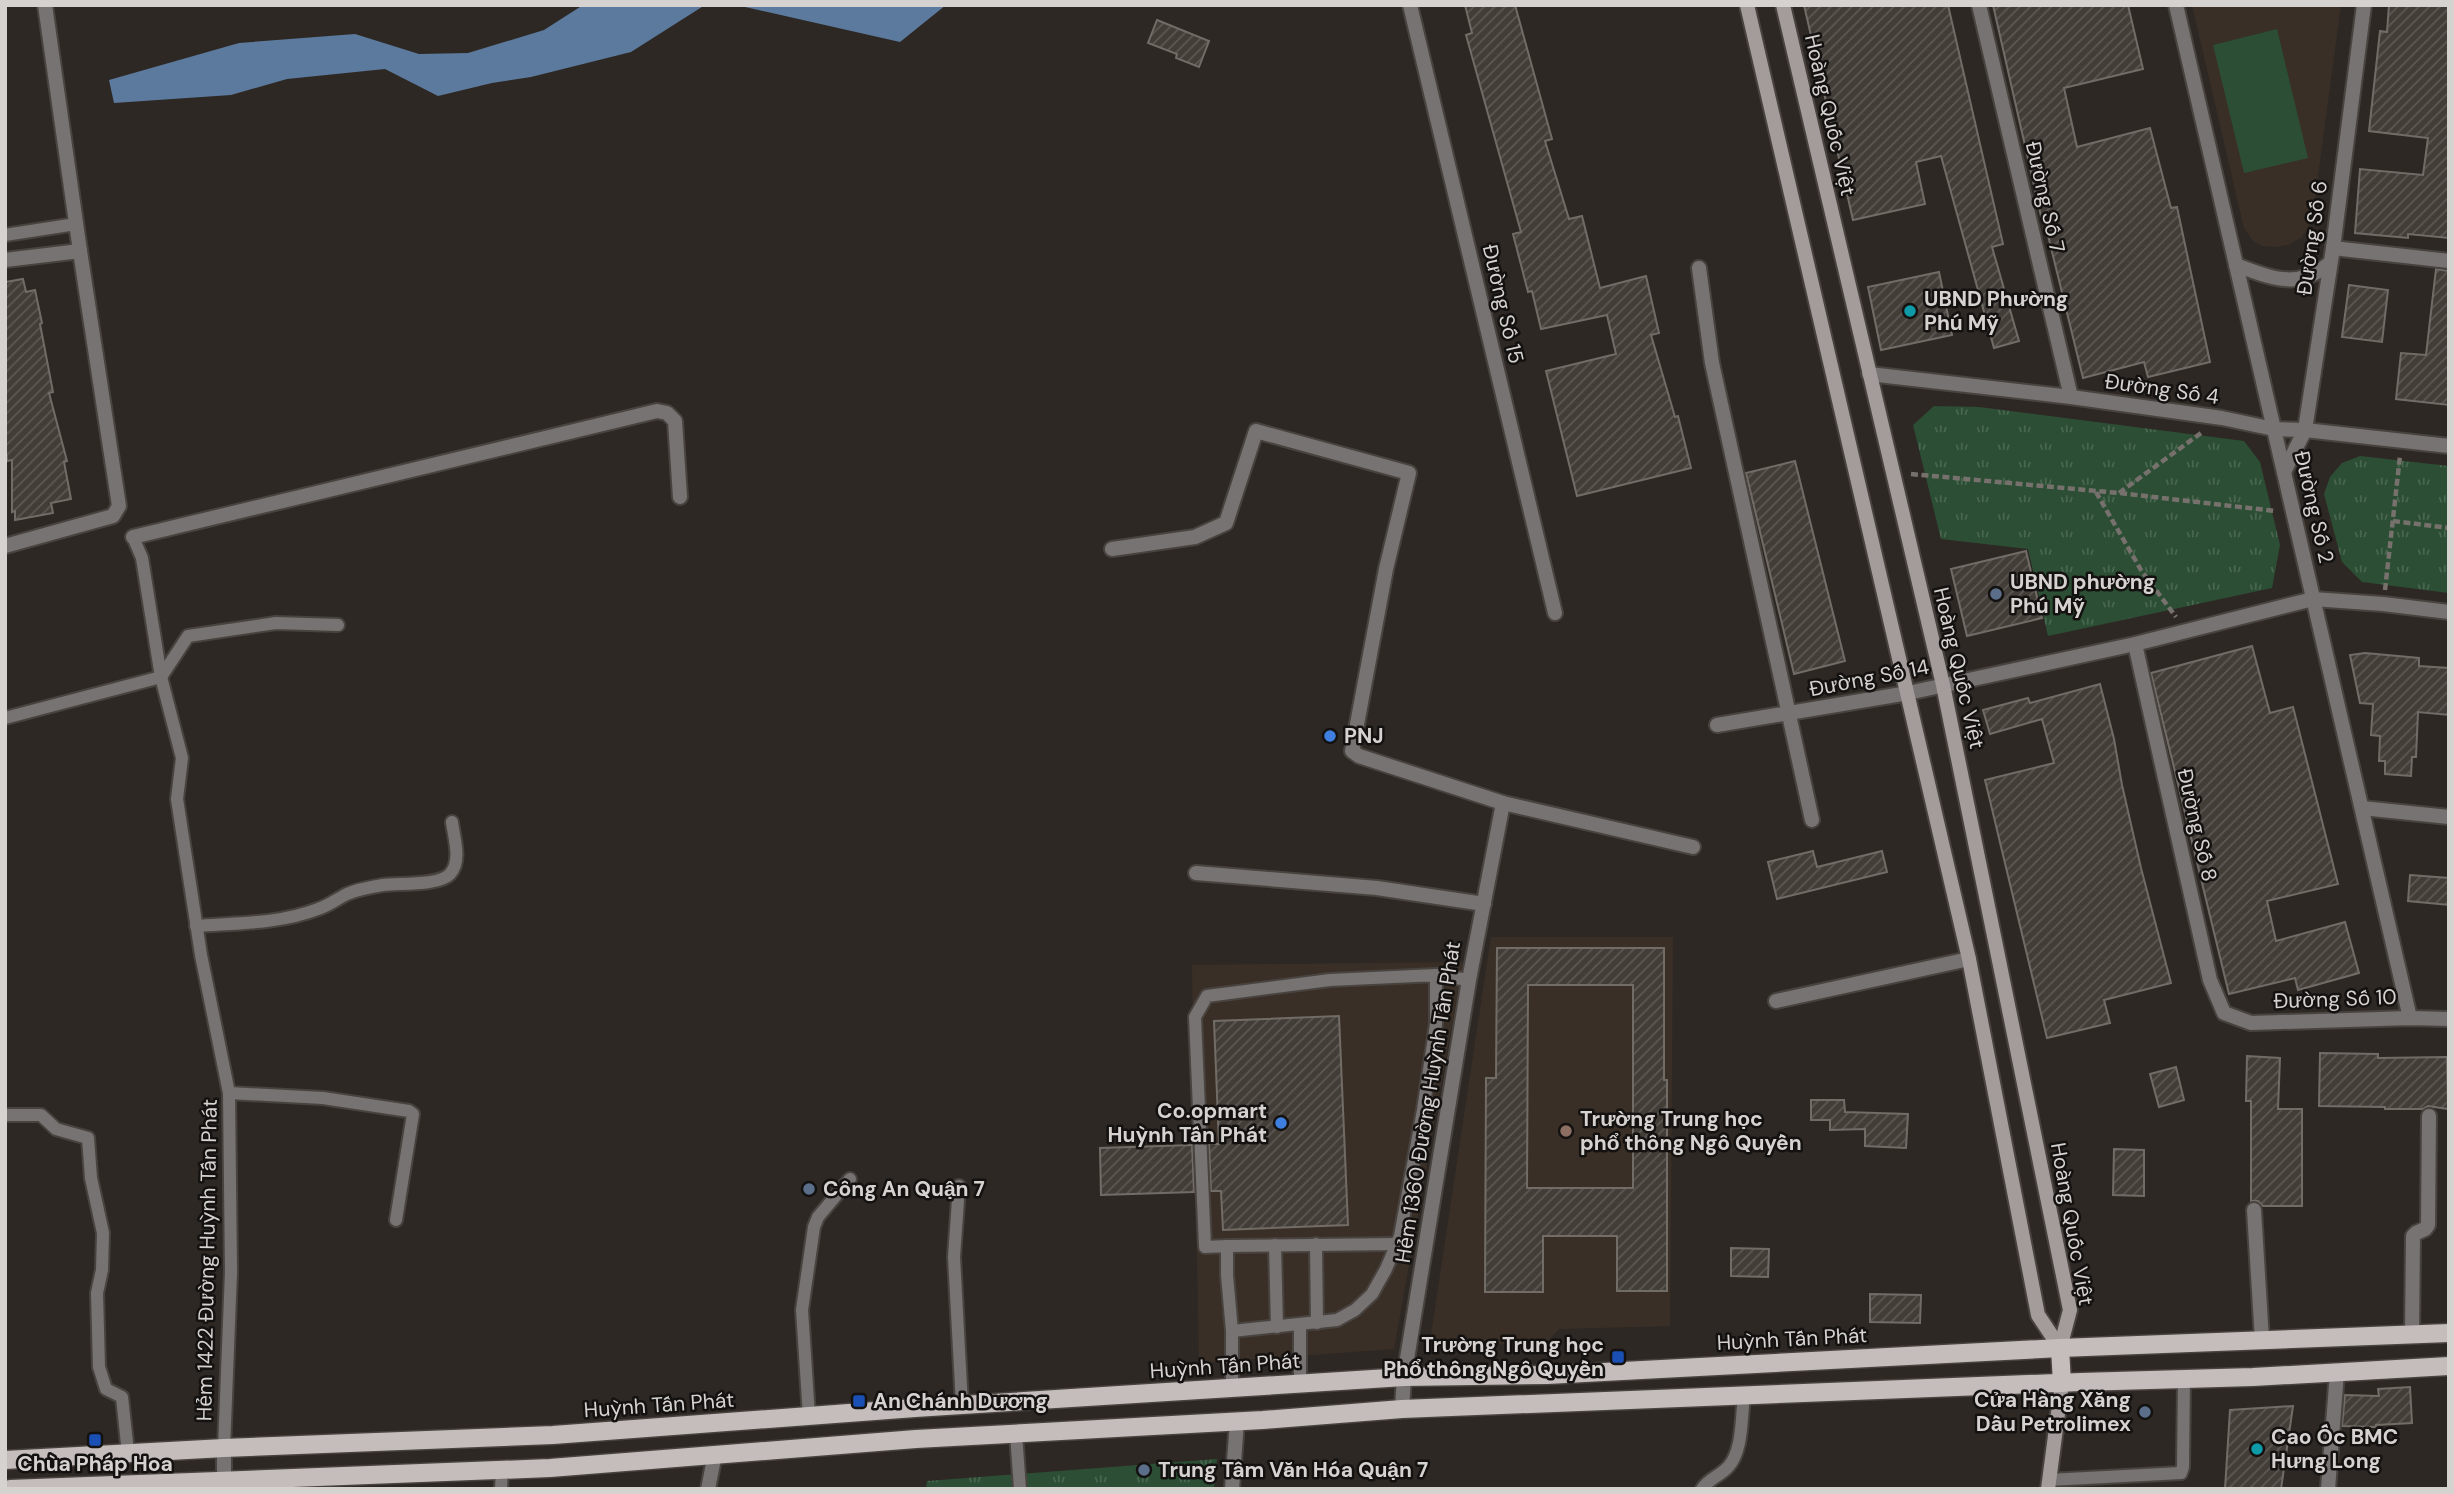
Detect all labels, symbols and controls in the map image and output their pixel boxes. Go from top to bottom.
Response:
street label: Hoàng Quốc Việt [1798,32,1862,198]
street label: Đường Số 7 [2019,139,2071,255]
street label: Đường Số 6 [2290,179,2334,297]
street label: Đường Số 15 [1476,242,1530,366]
place label: UBND Phường Phú Mỹ [1924,285,2068,337]
marker: UBND Phường Phú Mỹ [1902,303,1918,319]
street label: Đường Số 4 [2103,367,2221,411]
street label: Đường Số 2 [2287,448,2341,566]
place label: UBND phường Phú Mỹ [2010,568,2155,620]
street label: Hoàng Quốc Việt [1927,585,1991,751]
marker: UBND phường Phú Mỹ [1988,586,2004,602]
street label: Đường Số 14 [1807,653,1932,703]
place label: PNJ [1344,722,1384,750]
marker: PNJ [1322,728,1338,744]
street label: Đường Số 8 [2170,766,2224,884]
street label: Hẻm 1360 Đường Huỳnh Tấn Phát [1389,939,1467,1265]
street label: Đường Số 10 [2273,983,2397,1015]
place label: Co.opmart Huỳnh Tấn Phát [1107,1097,1267,1149]
street label: Hẻm 1422 Đường Huỳnh Tấn Phát [190,1099,224,1421]
place label: Trường Trung học phổ thông Ngô Quyền [1580,1105,1802,1157]
marker: Co.opmart Huỳnh Tấn Phát [1273,1115,1289,1131]
marker: Trường Trung học phổ thông Ngô Quyền [1558,1123,1574,1139]
street label: Hoàng Quốc Việt [2044,1140,2100,1308]
place label: Công An Quận 7 [823,1175,985,1203]
marker: Công An Quận 7 [801,1181,817,1197]
street label: Huỳnh Tấn Phát [1716,1321,1868,1357]
place label: Trường Trung học Phổ thông Ngô Quyền [1383,1331,1604,1383]
street label: Huỳnh Tấn Phát [1149,1347,1301,1385]
marker: Trường Trung học Phổ thông Ngô Quyền [1610,1349,1626,1365]
street label: Huỳnh Tấn Phát [583,1386,735,1424]
place label: Cửa Hàng Xăng Dầu Petrolimex [1974,1386,2131,1438]
place label: An Chánh Dương [873,1387,1048,1415]
marker: An Chánh Dương [851,1393,867,1409]
marker: Cửa Hàng Xăng Dầu Petrolimex [2137,1404,2153,1420]
place label: Cao Ốc BMC Hưng Long [2271,1423,2398,1475]
marker: Chùa Pháp Hoa [87,1432,103,1448]
marker: Cao Ốc BMC Hưng Long [2249,1441,2265,1457]
place label: Chùa Pháp Hoa [17,1450,173,1478]
place label: Trung Tâm Văn Hóa Quận 7 [1158,1456,1428,1484]
marker: Trung Tâm Văn Hóa Quận 7 [1136,1462,1152,1478]

